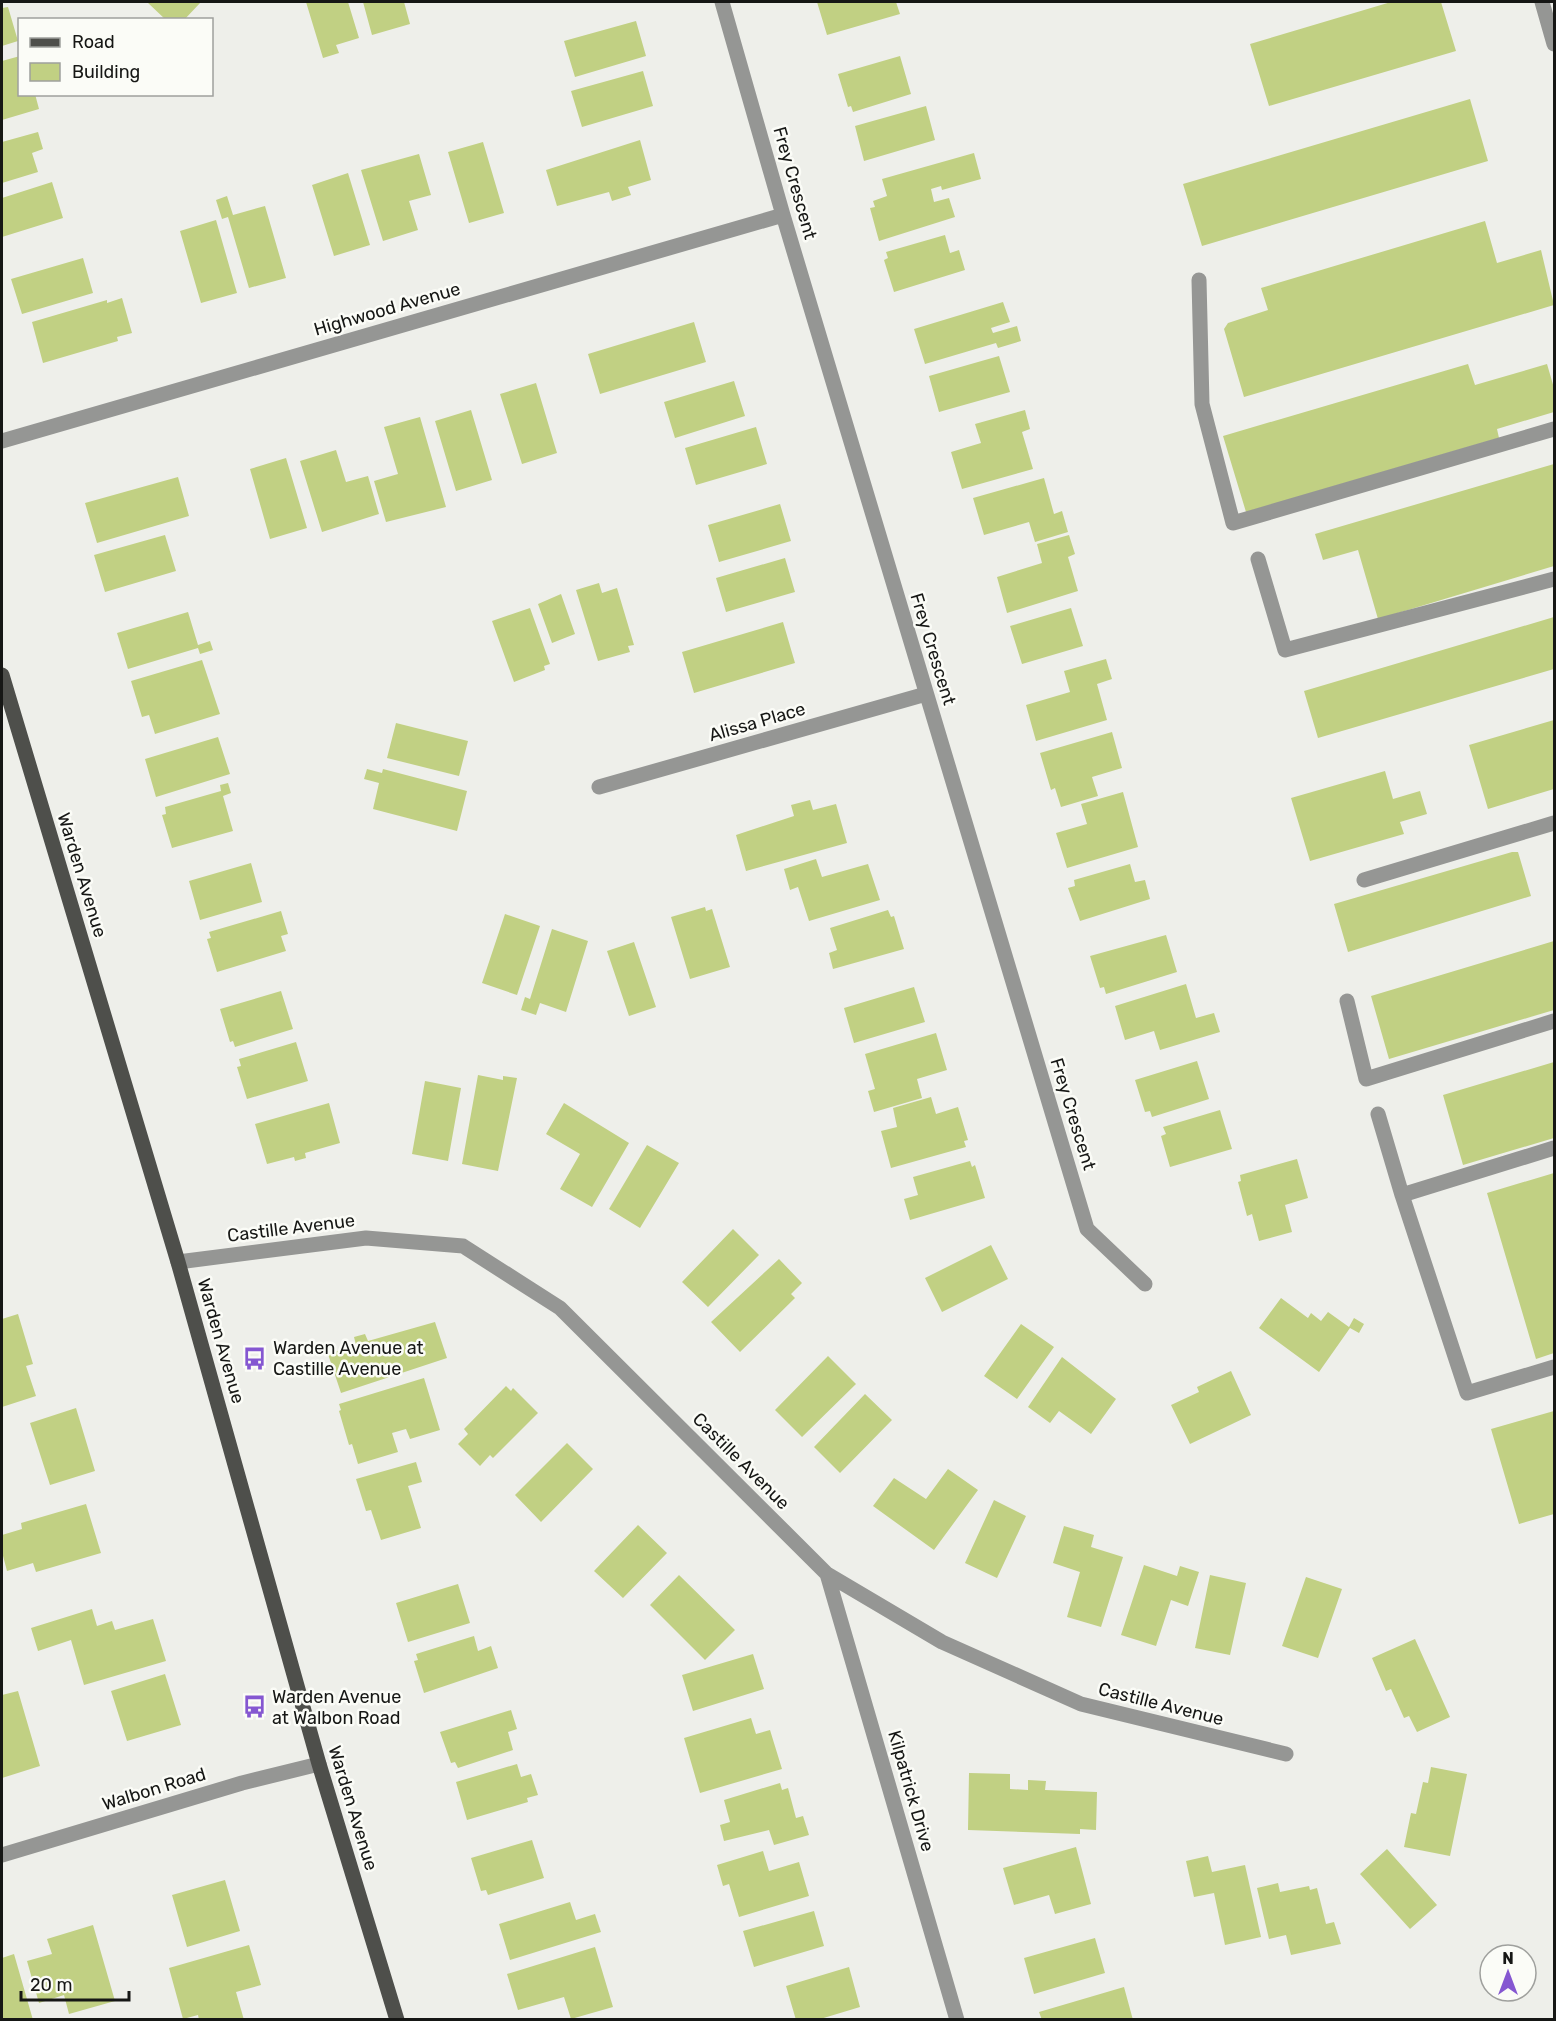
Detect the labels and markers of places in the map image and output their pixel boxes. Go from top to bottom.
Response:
place label: Warden Avenue at Castille Avenue [273,1337,424,1380]
bus stop icon: Warden Avenue at Castille Avenue [242,1345,268,1371]
place label: Warden Avenue at Walbon Road [272,1686,401,1729]
bus stop icon: Warden Avenue at Walbon Road [241,1694,267,1720]

